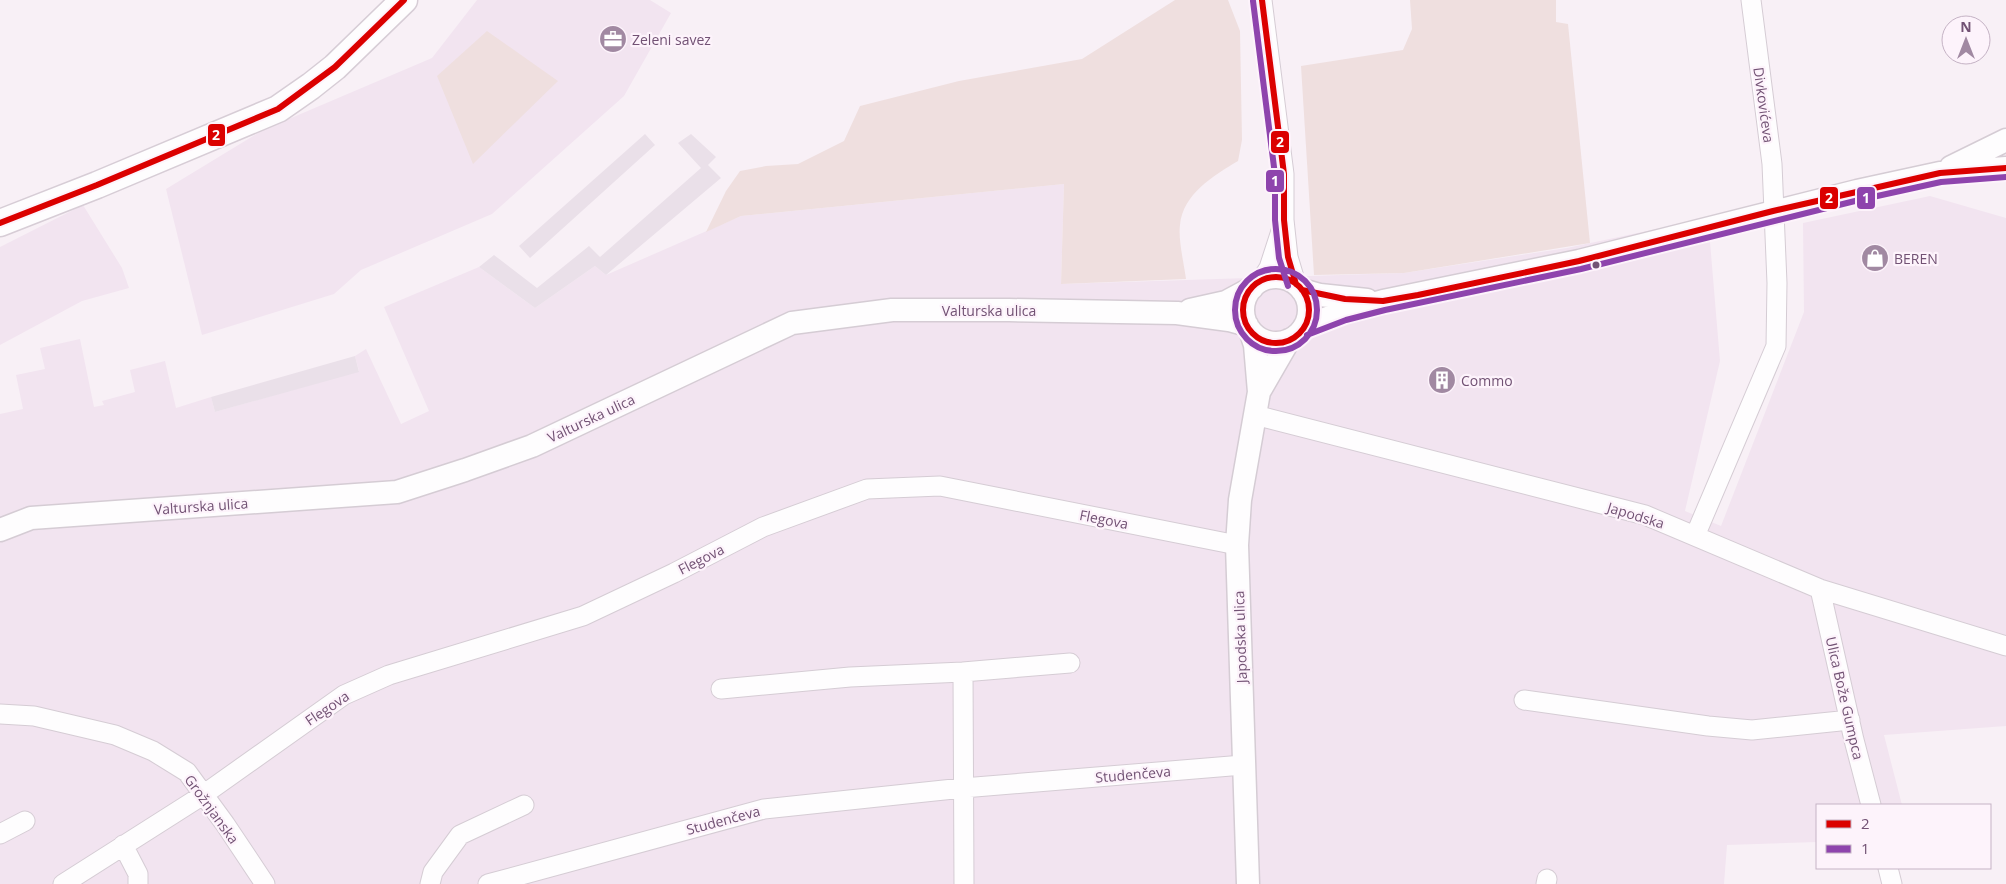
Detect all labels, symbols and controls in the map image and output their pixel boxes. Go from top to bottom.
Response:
north arrow [1941,15,1991,65]
text: N [1960,17,1972,36]
office icon: Zeleni savez [598,24,628,54]
place label: Zeleni savez [632,30,711,49]
street label: Divkovićeva [1749,66,1779,144]
line badge: 2 [207,123,226,147]
text: 2 [212,125,220,144]
line badge: 2 [1270,130,1290,154]
text: 2 [1276,132,1284,151]
line badge: 1 [1265,169,1285,193]
text: 1 [1271,171,1279,190]
line badge: 2 [1819,186,1839,210]
line badge: 1 [1856,186,1876,210]
text: 2 [1825,188,1833,207]
text: 1 [1862,188,1870,207]
shop icon: BEREN [1860,243,1890,273]
place label: BEREN [1894,249,1938,268]
unlabelled marker [1591,260,1601,270]
street label: Valturska ulica [942,301,1036,320]
building icon: Commo [1427,365,1457,395]
place label: Commo [1461,371,1513,390]
street label: Valturska ulica [544,389,638,447]
street label: Valturska ulica [153,493,249,519]
street label: Japodska [1603,497,1667,533]
street label: Flegova [1078,505,1130,533]
street label: Flegova [675,539,727,579]
street label: Japodska ulica [1229,590,1251,686]
street label: Ulica Bože Gumpca [1822,635,1868,761]
street label: Flegova [301,686,353,730]
street label: Studenčeva [1095,761,1171,787]
street label: Grožnjanska [180,771,244,847]
street label: Studenčeva [684,801,762,839]
legend [1816,804,1991,869]
text: 2 [1861,813,1870,833]
text: 1 [1861,838,1870,858]

